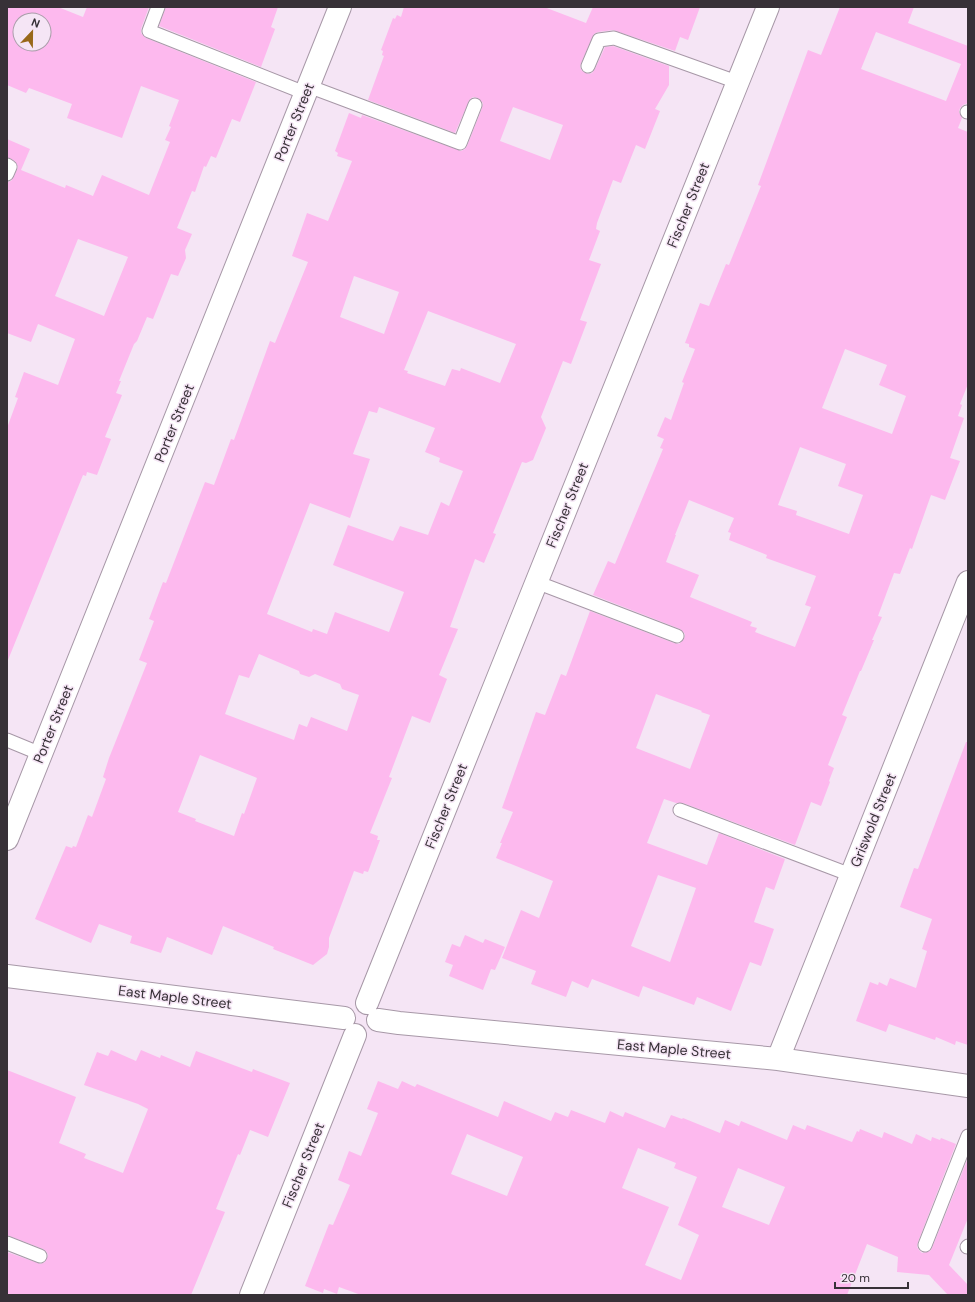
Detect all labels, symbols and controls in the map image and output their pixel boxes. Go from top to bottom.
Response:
north arrow [12,12,52,52]
text: N [29,15,42,31]
street label: Porter Street [270,80,318,164]
street label: Fischer Street [663,160,713,250]
street label: Porter Street [150,381,198,465]
street label: Fischer Street [542,460,592,550]
street label: Porter Street [29,682,77,766]
street label: Fischer Street [421,761,471,851]
street label: Griswold Street [846,770,900,870]
street label: East Maple Street [117,981,233,1013]
street label: East Maple Street [616,1035,732,1063]
street label: Fischer Street [278,1120,328,1210]
scale bar [835,1264,908,1290]
text: 20 m [841,1270,870,1286]

